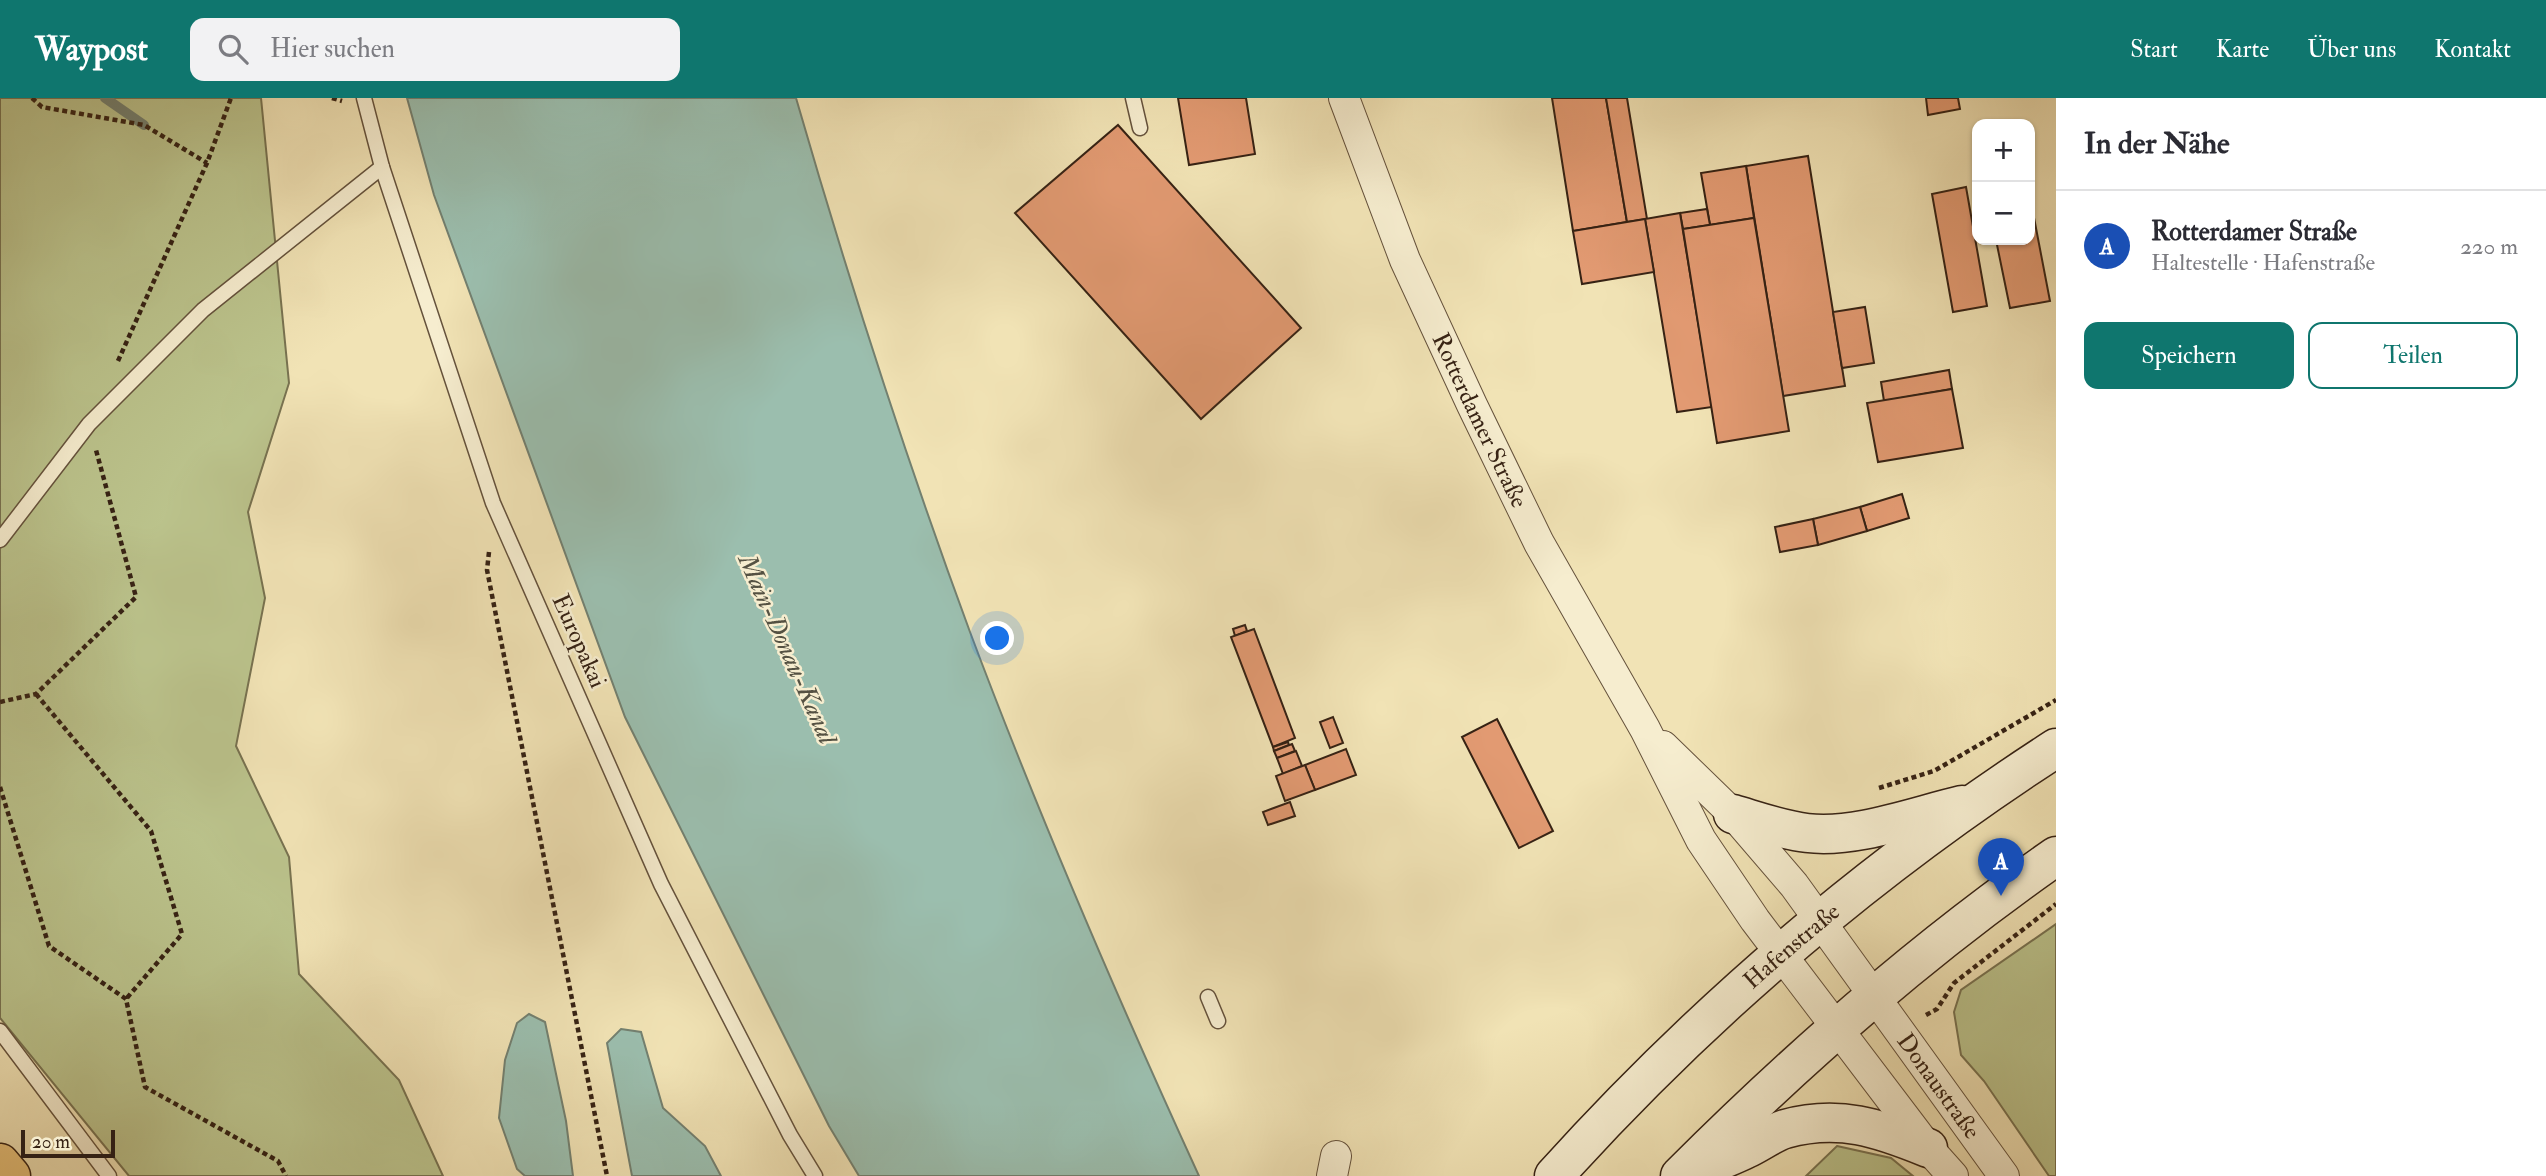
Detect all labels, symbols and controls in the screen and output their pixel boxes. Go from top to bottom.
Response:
search box [190,18,680,81]
text: Waypost [35,29,148,70]
icon: search [214,30,252,68]
text: Hier suchen [270,33,395,65]
text: Start [2130,34,2178,65]
text: Karte [2216,34,2269,65]
text: Über uns [2307,34,2396,65]
text: Kontakt [2434,34,2511,65]
map controls [1972,119,2035,245]
button: + [1972,119,2035,182]
text: In der Nähe [2084,125,2229,162]
button: − [1972,182,2035,245]
text: Rotterdamer Straße [2151,216,2357,248]
text: A [2100,232,2114,261]
text: 220 m [2460,232,2518,261]
text: Haltestelle · Hafenstraße [2151,248,2375,277]
button: Speichern [2084,322,2294,389]
button: Teilen [2308,322,2518,389]
street label: Rotterdamer Straße [1425,328,1535,513]
water label: Main-Donau-Kanal [730,547,844,751]
street label: Europakai [545,589,613,693]
your location [980,621,1014,655]
pin: A [1978,838,2024,896]
street label: Hafenstraße [1737,896,1846,996]
street label: Donaustraße [1890,1027,1988,1145]
scale bar [21,1127,116,1159]
text: 20 m [32,1130,70,1154]

